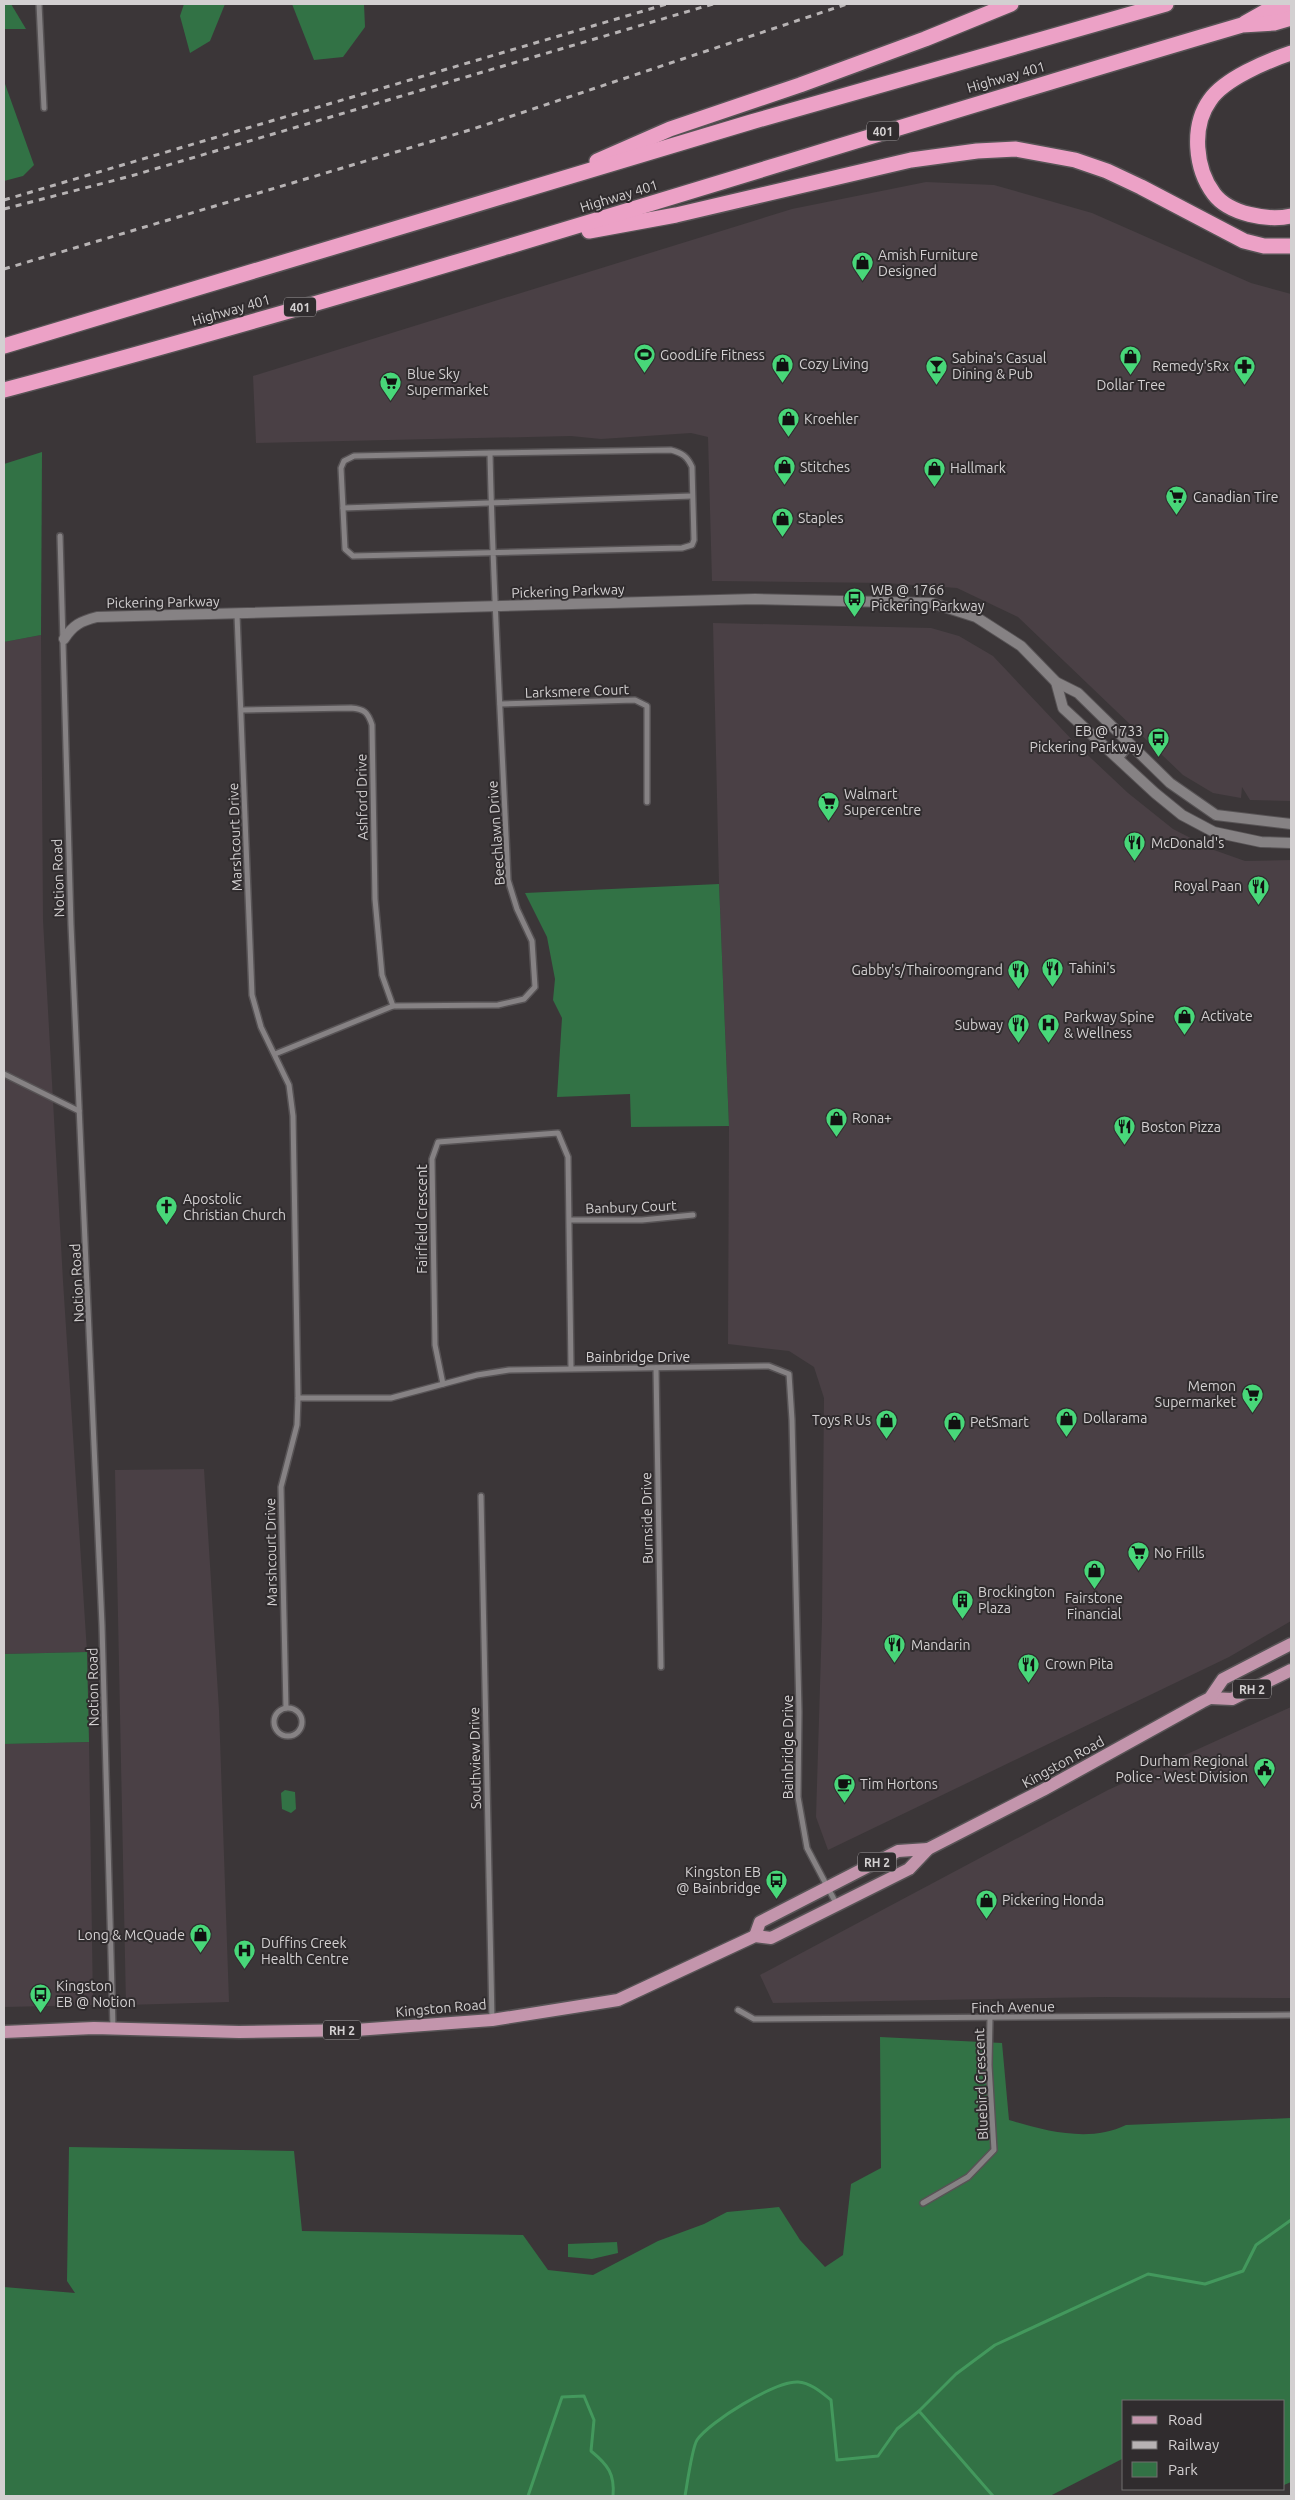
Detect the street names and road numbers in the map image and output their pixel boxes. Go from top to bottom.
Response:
street label: Highway 401 [965,58,1047,96]
road number: 401 [867,122,899,140]
street label: Highway 401 [578,177,660,215]
street label: Highway 401 [190,291,272,329]
road number: 401 [284,298,316,316]
street label: Pickering Parkway [511,581,625,601]
street label: Pickering Parkway [106,593,220,611]
street label: Larksmere Court [525,681,630,701]
street label: Ashford Drive [353,754,371,840]
street label: Beechlawn Drive [484,780,508,886]
street label: Marshcourt Drive [225,783,245,891]
street label: Notion Road [49,838,67,918]
street label: Fairfield Crescent [414,1164,430,1274]
street label: Banbury Court [585,1197,677,1217]
street label: Notion Road [67,1243,87,1323]
street label: Bainbridge Drive [586,1349,690,1365]
street label: Burnside Drive [638,1472,656,1564]
street label: Marshcourt Drive [262,1498,280,1606]
street label: Notion Road [84,1647,102,1727]
road number: RH 2 [1233,1680,1271,1698]
street label: Bainbridge Drive [780,1695,796,1799]
street label: Southview Drive [466,1707,484,1809]
street label: Kingston Road [1019,1733,1107,1791]
road number: RH 2 [858,1852,896,1871]
street label: Kingston Road [395,1996,487,2020]
street label: Finch Avenue [971,1998,1055,2016]
road number: RH 2 [323,2020,361,2040]
street label: Bluebird Crescent [971,2027,991,2140]

